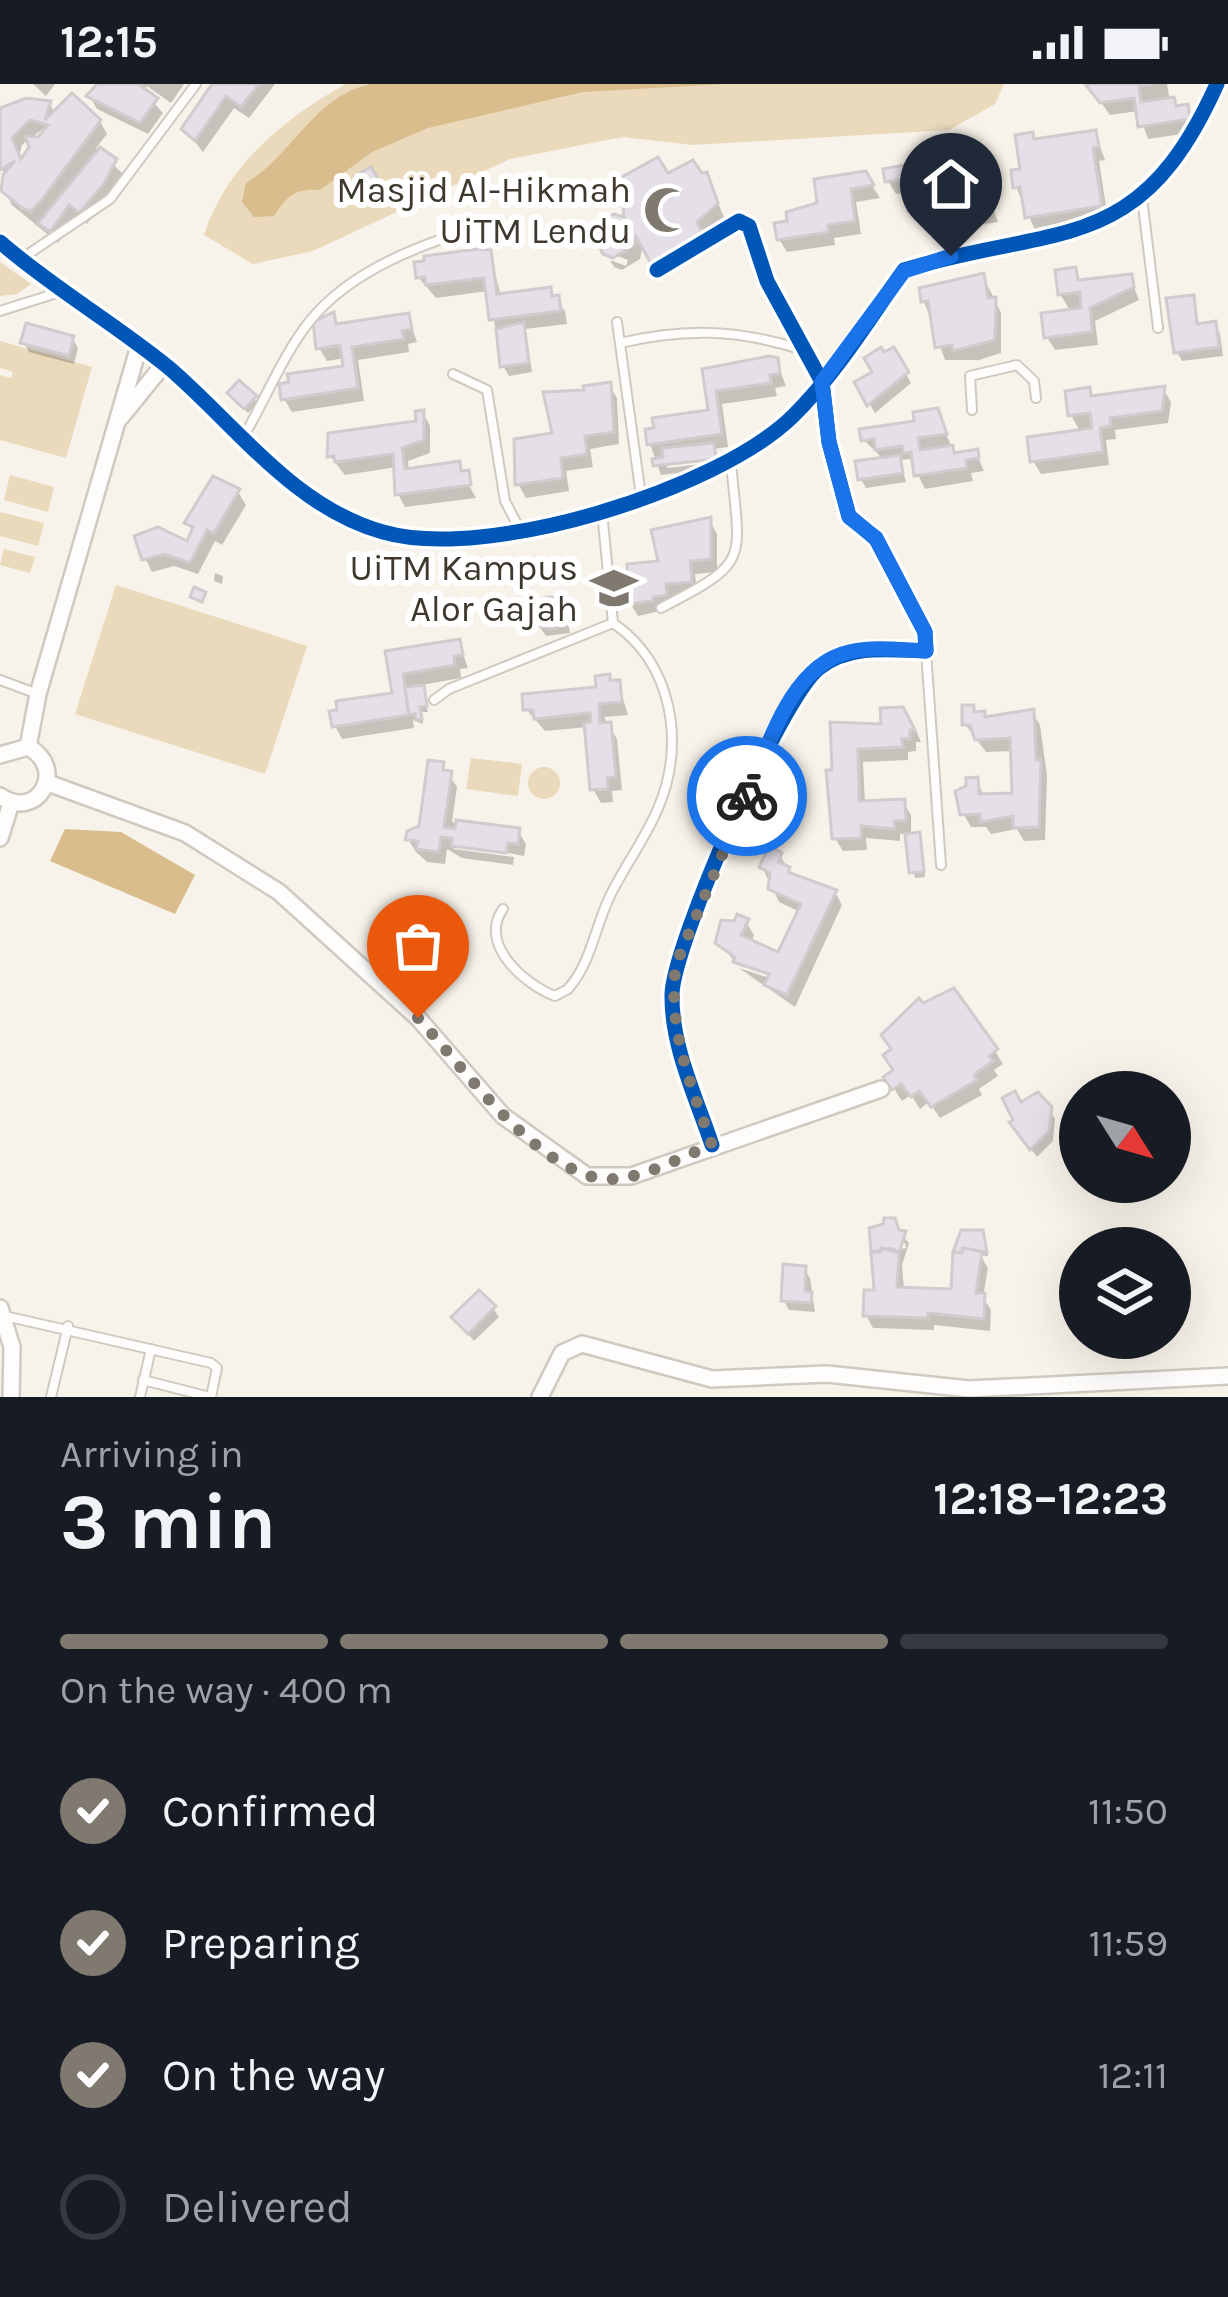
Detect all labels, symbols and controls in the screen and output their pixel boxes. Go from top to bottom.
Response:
text: 12:15 [60,16,158,68]
pin [900,133,1002,256]
icon: home [918,151,984,217]
place label: Masjid Al-Hikmah UiTM Lendu [336,169,631,252]
mosque icon: Masjid Al-Hikmah UiTM Lendu [642,185,692,235]
place label: UiTM Kampus Alor Gajah [350,547,578,630]
school or university icon: UiTM Kampus Alor Gajah [589,563,639,613]
courier [687,736,807,856]
icon: bike [714,763,780,829]
pin [367,895,469,1018]
icon: bag [385,913,451,979]
north arrow [1059,1071,1191,1203]
map controls [1059,1071,1191,1359]
button: layers [1059,1227,1191,1359]
text: Arriving in [60,1431,243,1477]
text: 12:18–12:23 [933,1473,1168,1525]
text: 3 min [60,1476,276,1568]
text: On the way · 400 m [60,1667,393,1713]
icon: check [60,1778,126,1844]
text: Confirmed [162,1785,378,1837]
text: 11:50 [1088,1788,1168,1834]
icon: check [60,1910,126,1976]
text: Preparing [162,1917,360,1969]
text: 11:59 [1089,1920,1168,1966]
icon: check [60,2042,126,2108]
text: On the way [162,2049,385,2101]
text: 12:11 [1098,2052,1168,2098]
text: Delivered [162,2181,353,2233]

